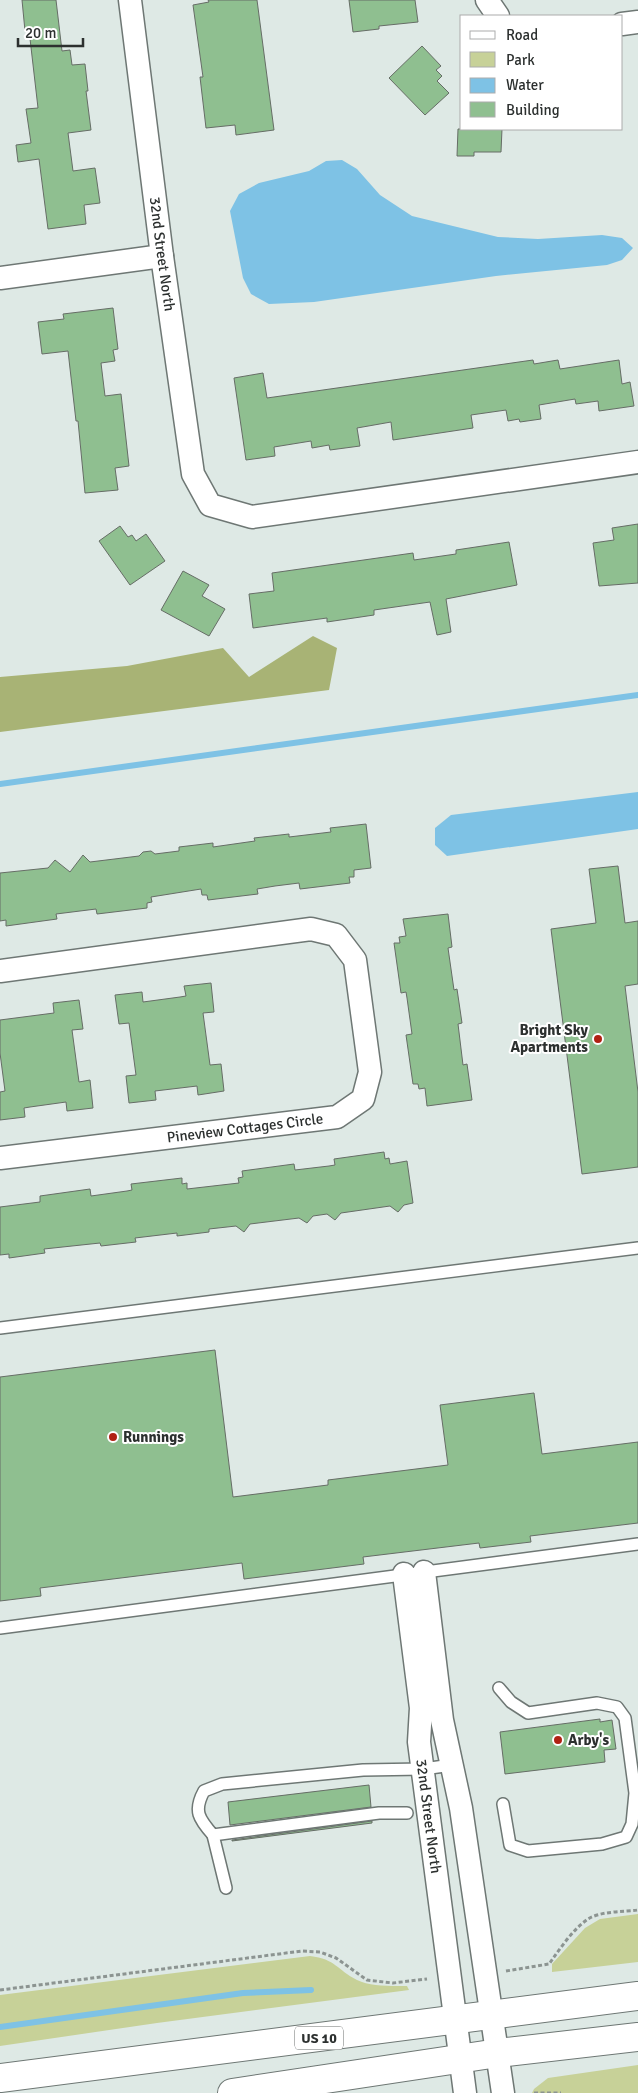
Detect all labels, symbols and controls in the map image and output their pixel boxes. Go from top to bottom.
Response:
scale bar [18,15,82,47]
legend [460,15,623,130]
text: 20 m [25,24,56,42]
text: Road [506,26,538,44]
text: Park [506,51,535,69]
text: Water [506,76,544,94]
text: Building [506,101,560,119]
street label: 32nd Street North [146,196,179,312]
place label: Bright Sky Apartments [510,1021,589,1056]
marker: Bright Sky Apartments [592,1033,604,1045]
street label: Pineview Cottages Circle [166,1109,324,1147]
place label: Runnings [123,1428,184,1446]
marker: Runnings [107,1431,119,1443]
place label: Arby's [568,1731,609,1749]
marker: Arby's [552,1734,564,1746]
street label: 32nd Street North [412,1758,445,1875]
road number: US 10 [295,2026,343,2050]

